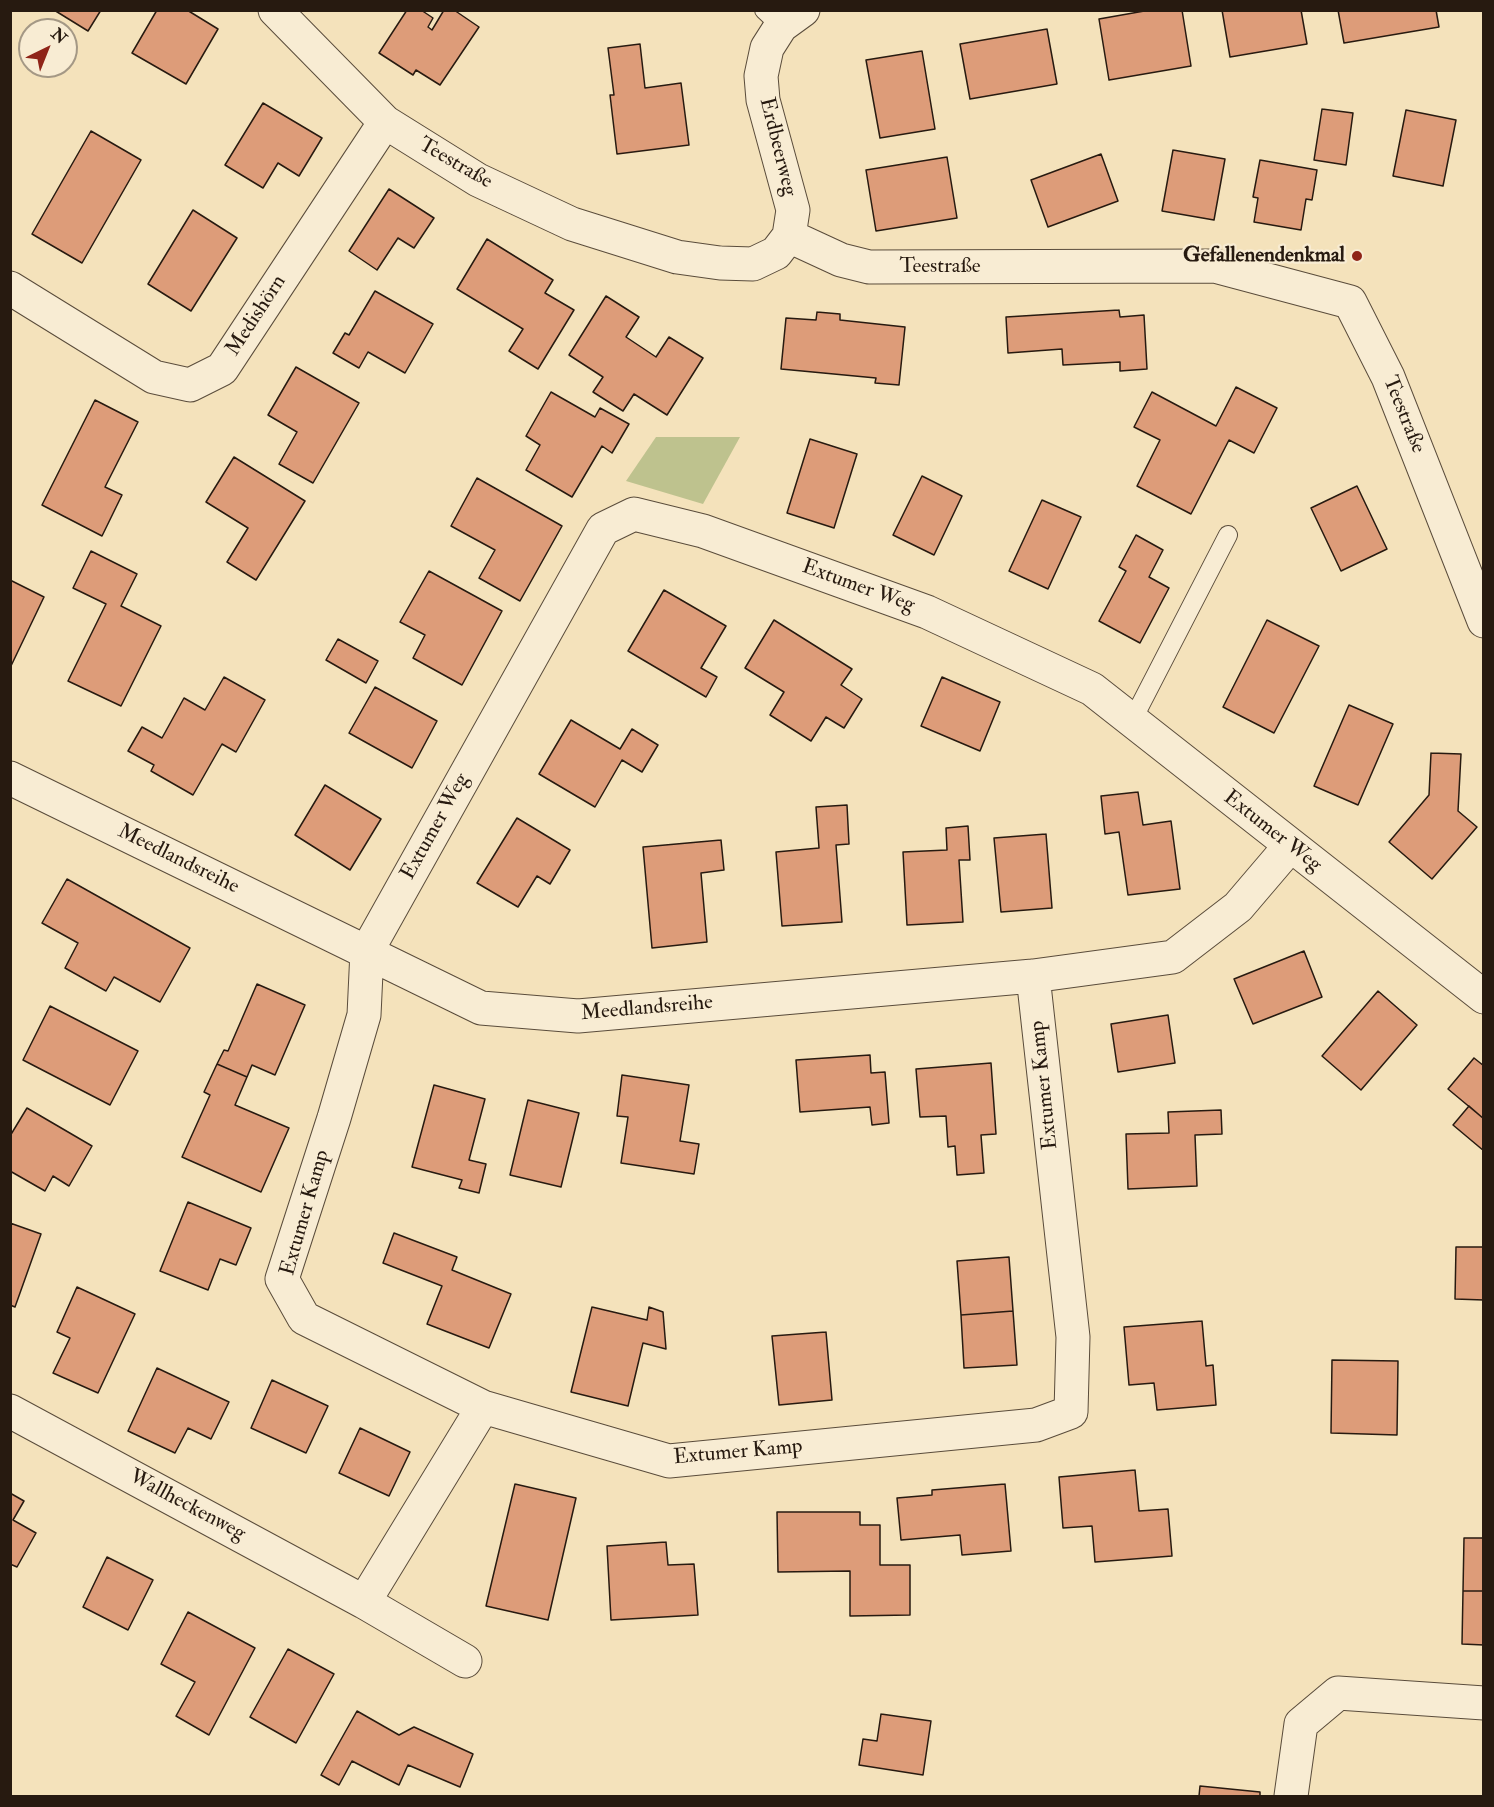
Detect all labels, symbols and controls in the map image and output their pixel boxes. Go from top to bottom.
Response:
north arrow [18,18,78,78]
text: N [47,24,71,48]
street label: Erdbeerweg [753,95,801,199]
street label: Teestraße [414,133,496,195]
place label: Gefallenendenkmal [1183,243,1345,269]
marker: Gefallenendenkmal [1350,249,1364,263]
street label: Teestraße [899,254,981,280]
street label: Medishörn [221,271,293,361]
street label: Teestraße [1376,373,1430,457]
street label: Extumer Weg [798,555,918,619]
street label: Extumer Weg [396,769,476,885]
street label: Extumer Weg [1218,786,1326,878]
street label: Meedlandsreihe [113,820,243,900]
street label: Meedlandsreihe [580,991,714,1027]
street label: Extumer Kamp [1026,1019,1064,1151]
street label: Extumer Kamp [276,1147,336,1279]
street label: Extumer Kamp [672,1435,804,1471]
street label: Wallheckenweg [124,1465,250,1547]

